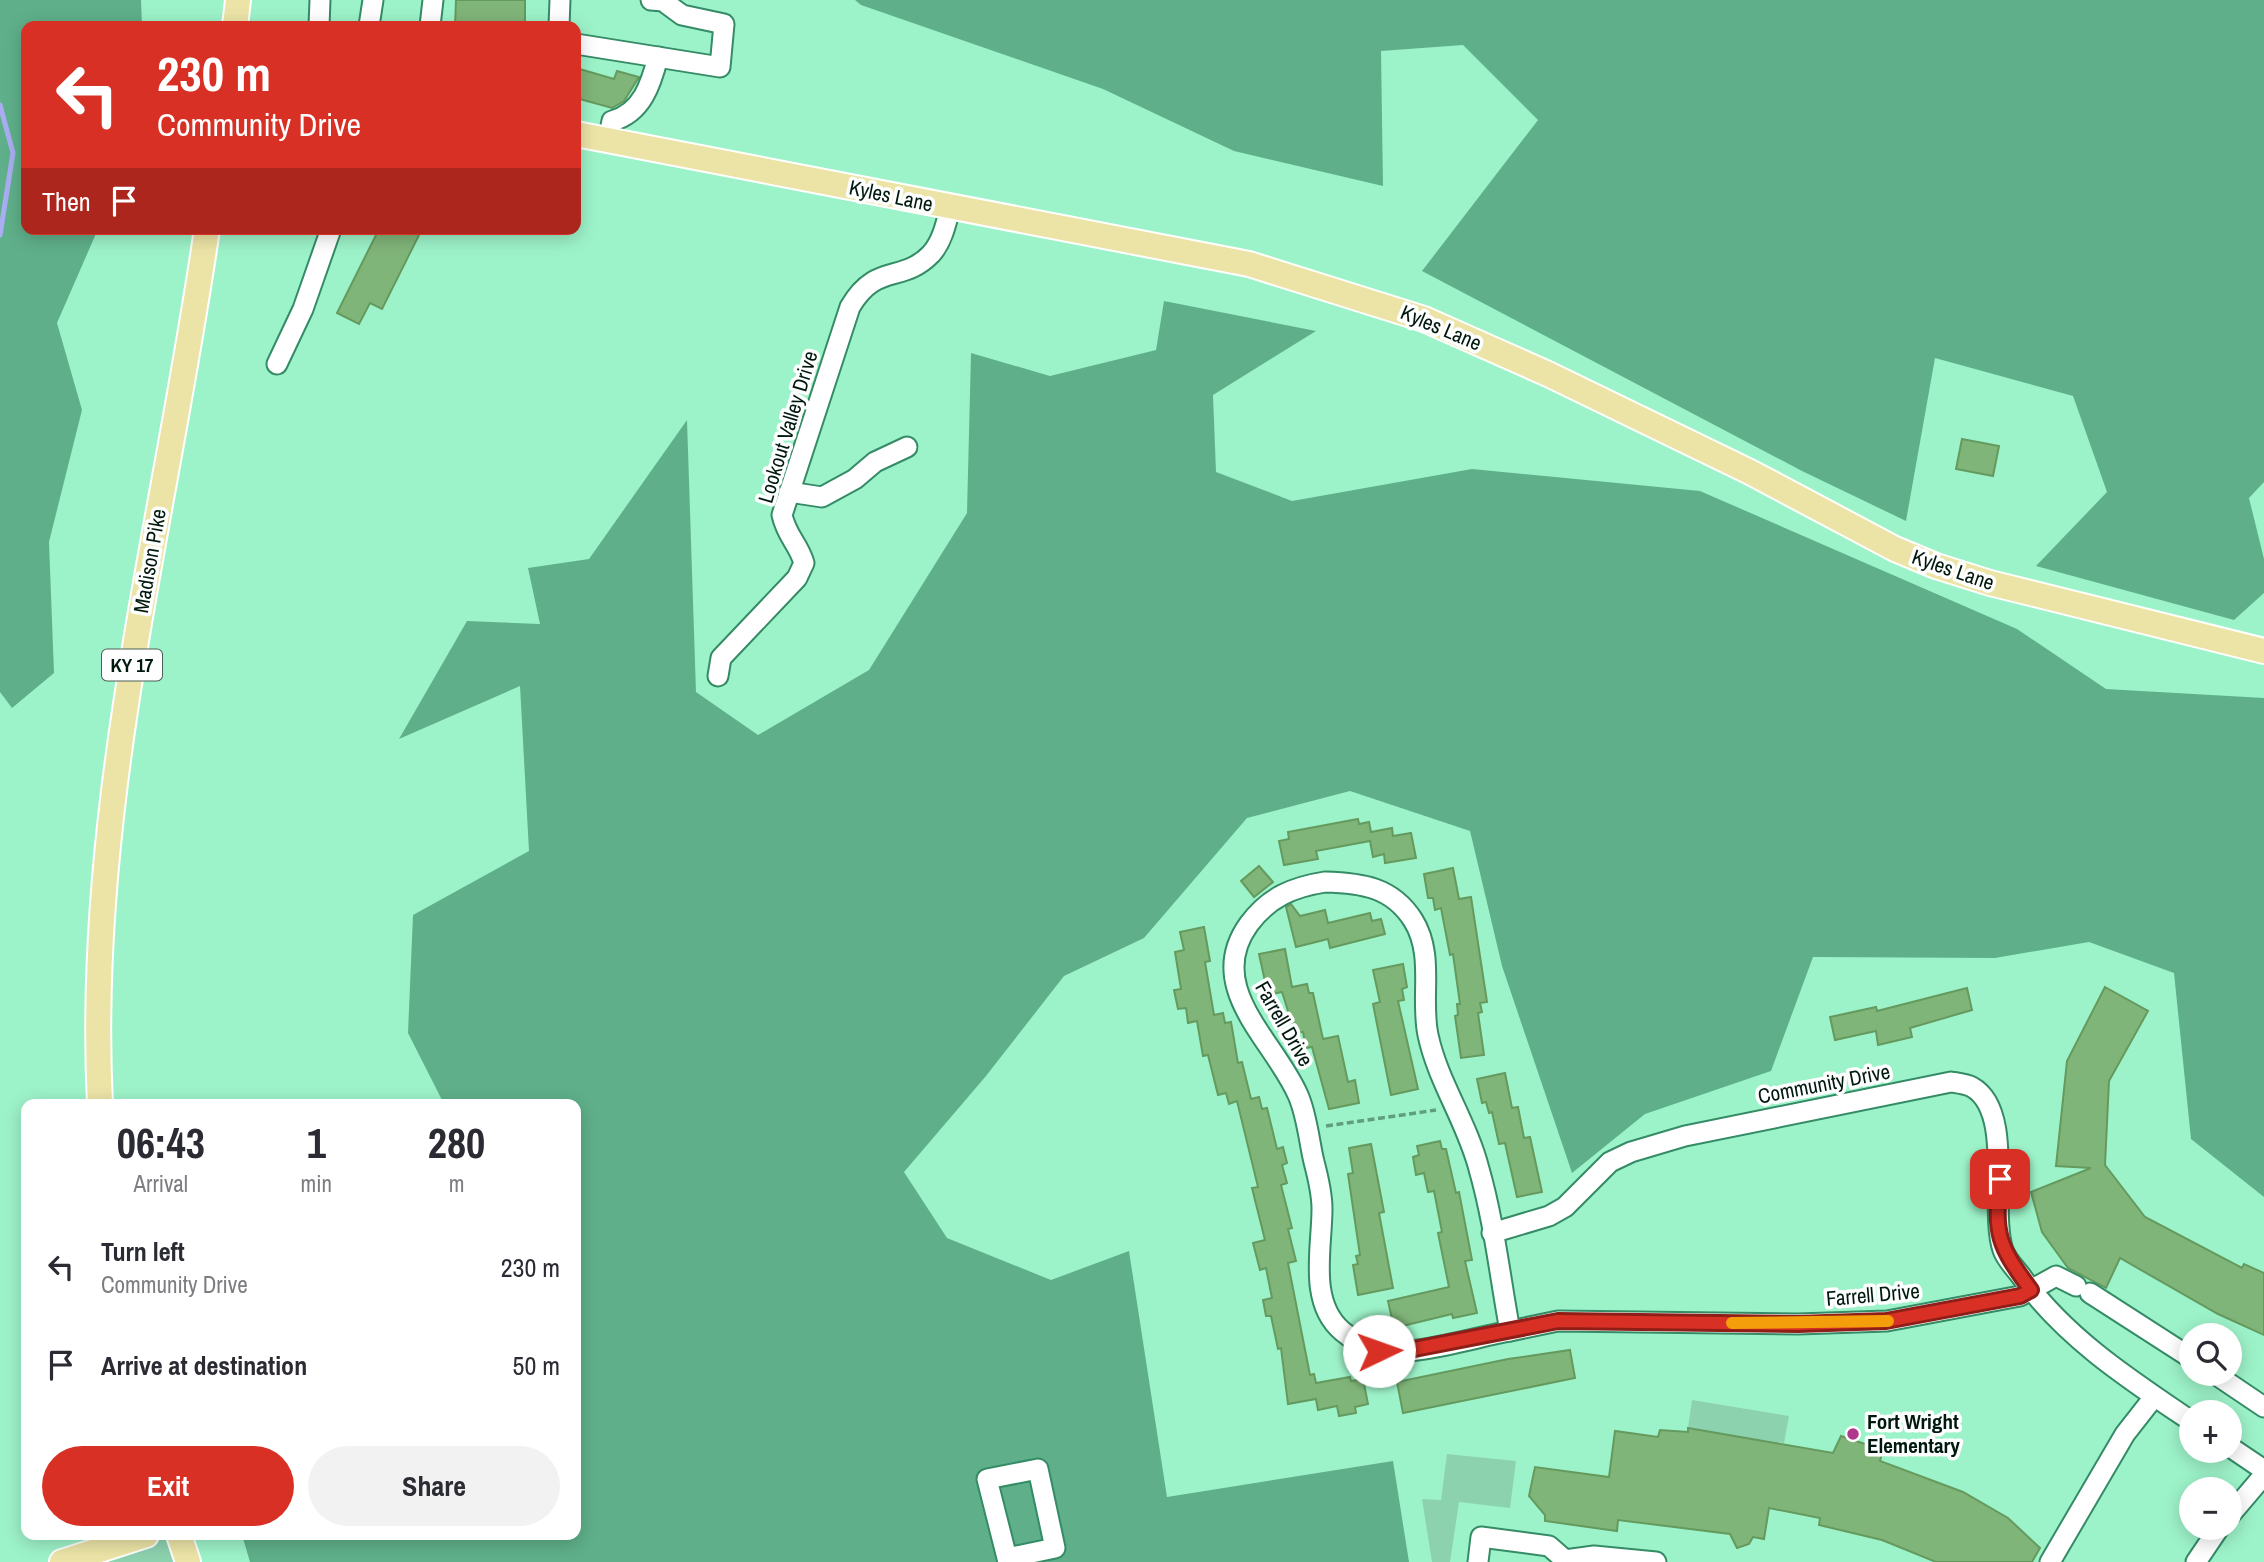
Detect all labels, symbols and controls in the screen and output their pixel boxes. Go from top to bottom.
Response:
text: 230 m [157,40,271,106]
icon: left [42,49,133,140]
text: Community Drive [157,103,361,146]
street label: Kyles Lane [846,172,936,219]
icon: arrive [105,182,143,220]
text: Then [42,184,91,219]
street label: Kyles Lane [1396,298,1486,358]
street label: Lookout Valley Drive [751,347,824,506]
street label: Madison Pike [126,507,173,615]
street label: Kyles Lane [1908,542,1998,597]
road number: KY 17 [102,650,162,680]
street label: Farrell Drive [1248,976,1320,1072]
street label: Community Drive [1755,1056,1892,1111]
text: 06:43 [117,1115,205,1171]
text: 1 [307,1115,326,1171]
text: 280 [428,1115,485,1171]
pin [1970,1149,2030,1209]
icon: arrive [1981,1160,2019,1198]
text: Arrival [134,1168,188,1199]
text: min [301,1168,332,1199]
text: m [449,1168,464,1199]
text: Turn left [101,1234,185,1269]
icon: left [42,1248,80,1286]
text: 230 m [501,1250,560,1285]
text: Community Drive [101,1269,248,1300]
street label: Farrell Drive [1825,1276,1921,1313]
position arrow [1342,1314,1416,1388]
map controls [2179,1323,2242,1540]
button: search [2179,1323,2242,1386]
icon: arrive [42,1346,80,1384]
text: Arrive at destination [101,1348,307,1383]
text: 50 m [513,1348,560,1383]
button: + [2179,1400,2242,1463]
place label: Fort Wright Elementary [1867,1407,1960,1460]
marker: Fort Wright Elementary [1845,1426,1861,1442]
button: Exit [42,1446,294,1526]
button: Share [308,1446,560,1526]
button: − [2179,1477,2242,1540]

